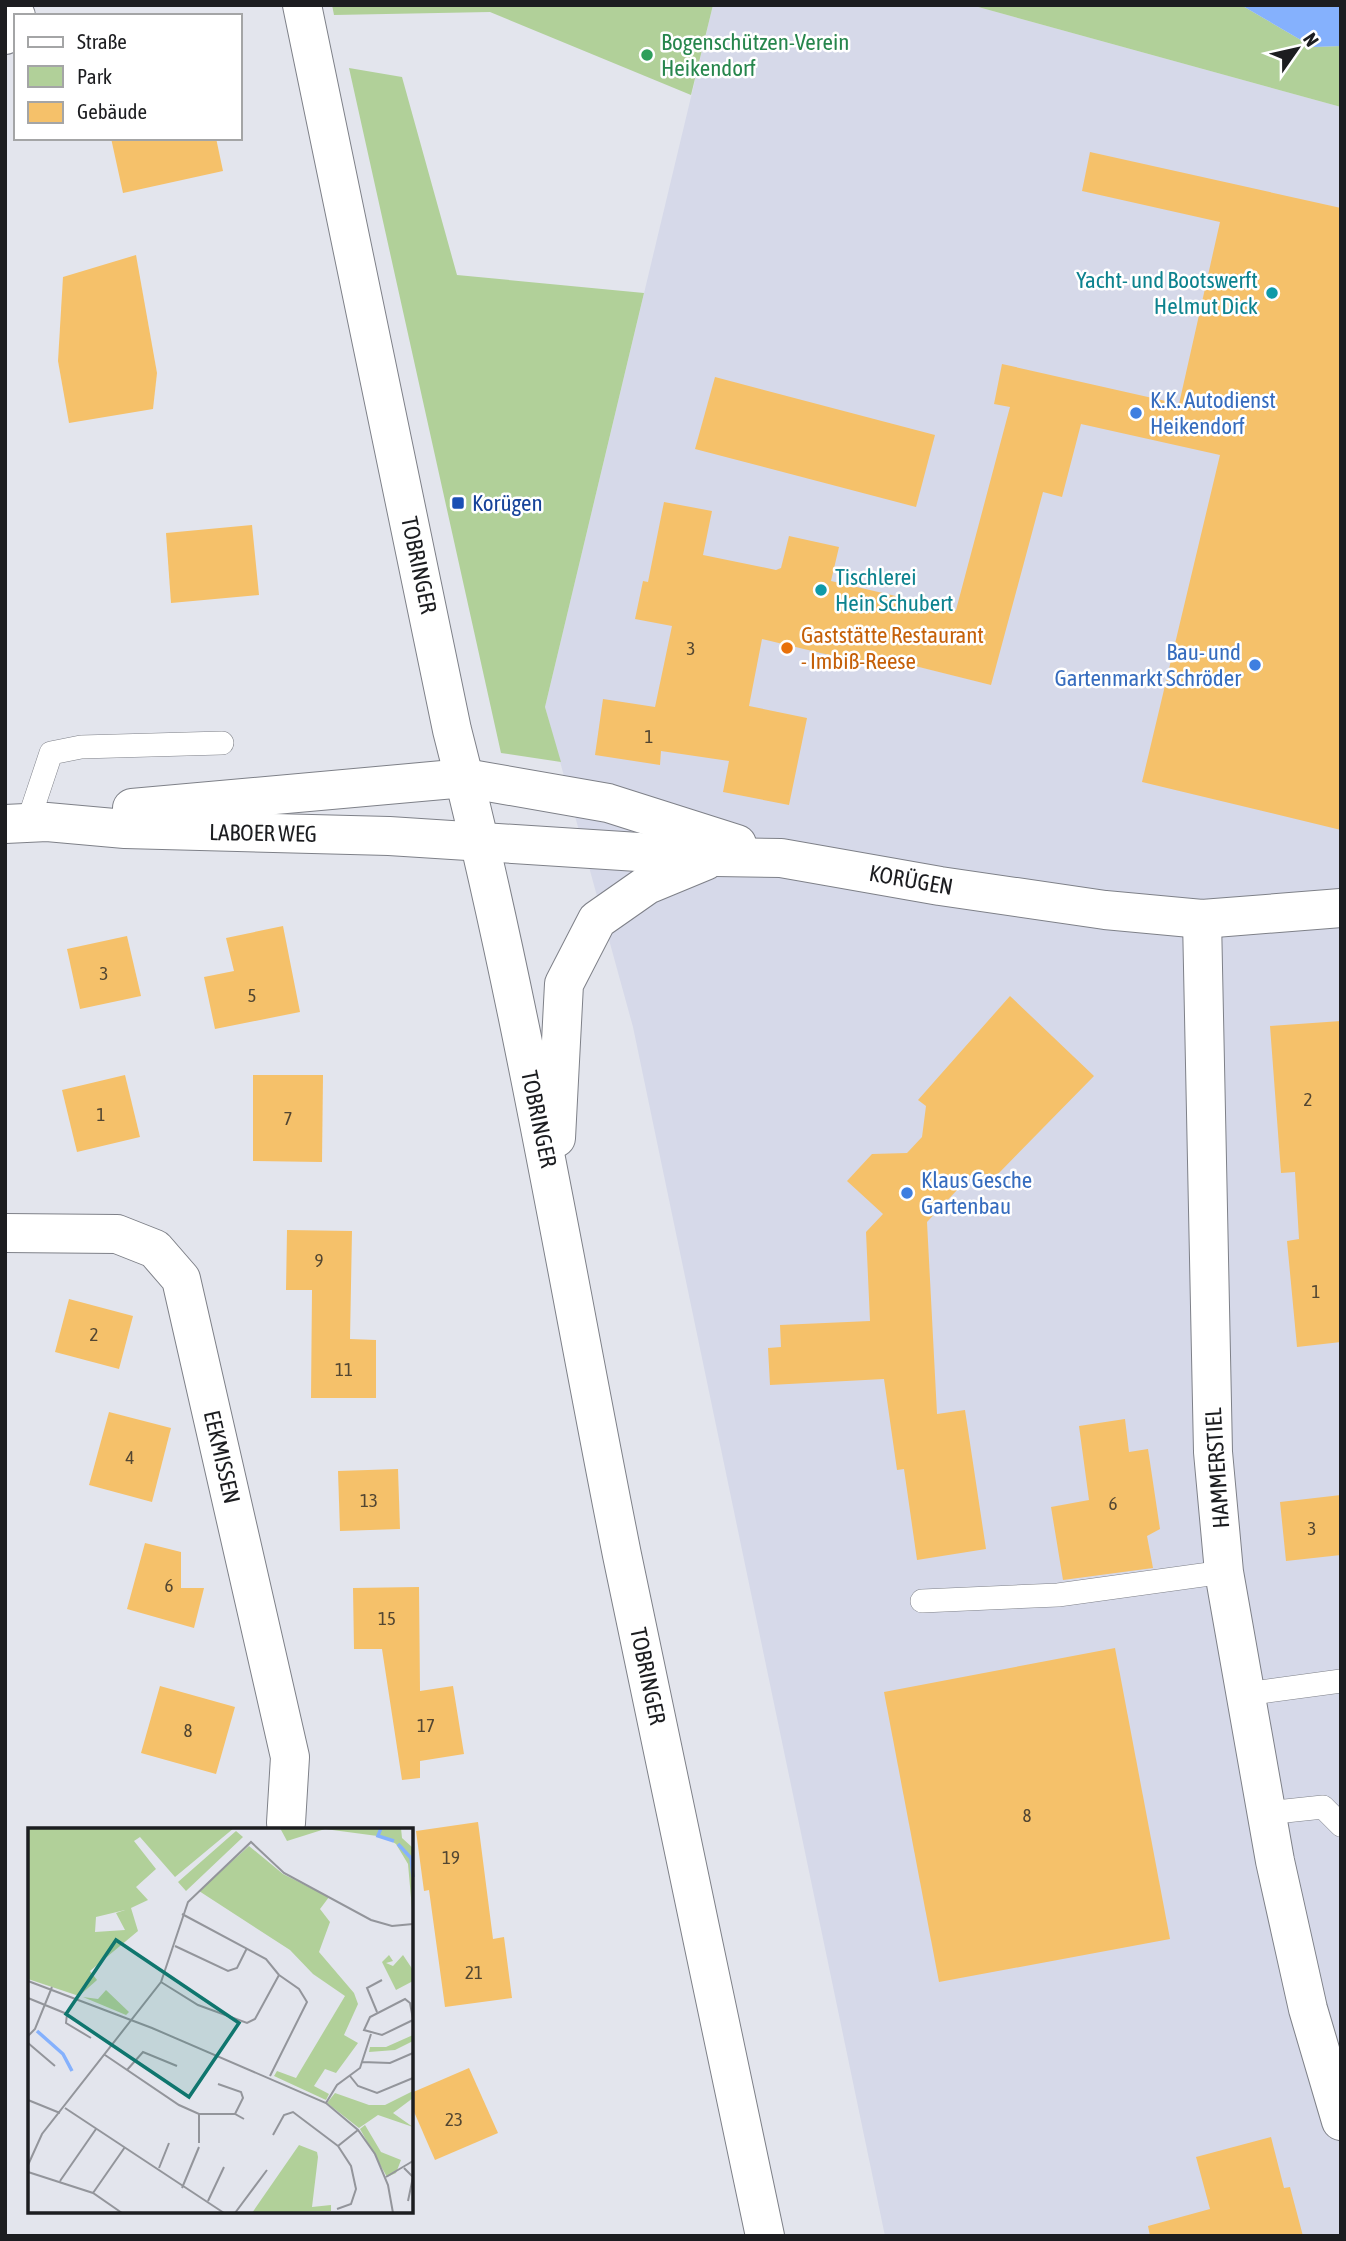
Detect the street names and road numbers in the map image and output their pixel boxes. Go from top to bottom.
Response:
street label: TOBRINGER [396,514,442,616]
street label: LABOER WEG [209,819,317,847]
street label: KORÜGEN [867,860,955,900]
street label: TOBRINGER [516,1068,562,1170]
street label: HAMMERSTIEL [1200,1407,1234,1529]
street label: EEKMISSEN [199,1408,245,1506]
street label: TOBRINGER [625,1625,671,1727]

